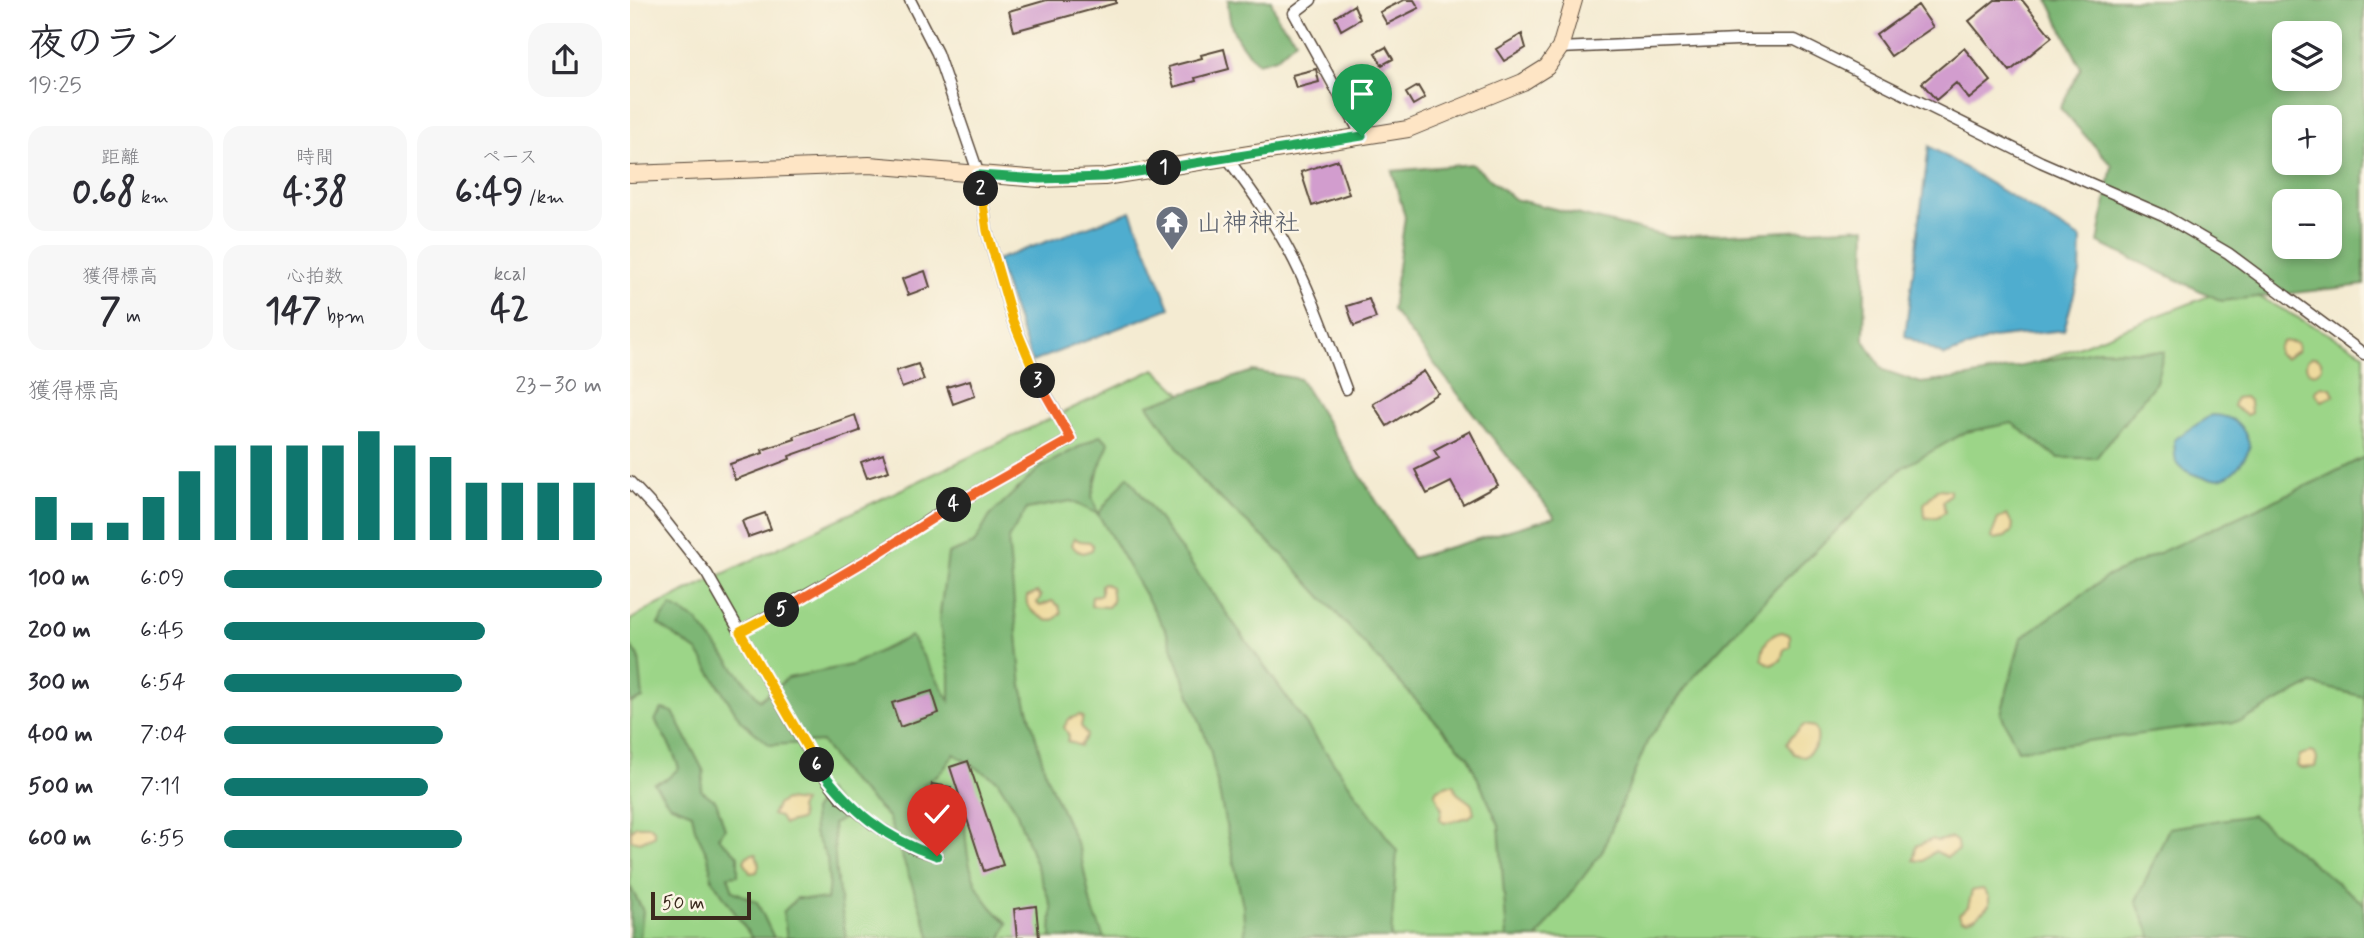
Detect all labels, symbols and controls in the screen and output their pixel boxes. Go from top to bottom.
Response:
text: 夜のラン [28,20,180,69]
map controls [2272,21,2342,259]
button: layers [2272,21,2342,91]
button: share [528,23,602,97]
pin [1332,64,1392,136]
text: 19:25 [28,71,82,101]
icon: arrive [1343,75,1381,113]
button: + [2272,105,2342,175]
text: 距離 [101,145,139,170]
text: 時間 [296,145,334,170]
text: ペース [482,145,538,170]
pin: 1 [1146,150,1182,186]
text: 1 [1159,155,1168,180]
text: 0.68 [72,170,136,216]
text: 4:38 [283,170,347,216]
text: 6:49 [455,170,523,216]
pin: 2 [964,172,998,206]
text: 2 [976,176,985,201]
text: km [136,185,169,210]
text: /km [523,185,564,210]
button: − [2272,189,2342,259]
temple icon: 山神神社 [1153,203,1191,252]
place label: 山神神社 [1196,207,1300,241]
text: kcal [494,262,526,287]
text: 獲得標高 [82,264,158,289]
text: 心拍数 [286,264,344,289]
text: 42 [490,287,529,333]
text: 7 [100,289,121,335]
text: 147 [265,289,322,335]
text: m [121,304,141,329]
text: bpm [322,304,365,329]
pin: 3 [1020,364,1056,398]
text: 3 [1033,368,1042,393]
text: 23–30 m [515,371,602,401]
text: 獲得標高 [28,377,120,407]
pin: 4 [936,488,972,522]
text: 4 [948,492,959,517]
text: 100 m [28,564,90,594]
text: 6:09 [140,564,184,594]
pin: 5 [764,592,800,628]
text: 5 [776,597,787,622]
text: 200 m [28,616,91,646]
text: 6:45 [140,616,184,646]
text: 300 m [28,668,90,698]
text: 6:54 [140,668,186,698]
text: 400 m [28,720,93,750]
text: 7:04 [140,720,187,750]
pin: 6 [800,748,834,782]
text: 6 [812,752,821,777]
text: 500 m [28,772,93,802]
text: 7:11 [140,772,180,802]
pin [907,784,967,856]
icon: check [918,795,956,833]
text: 600 m [28,824,91,854]
text: 6:55 [140,824,184,854]
scale bar [651,889,751,921]
text: 50 m [662,891,705,916]

